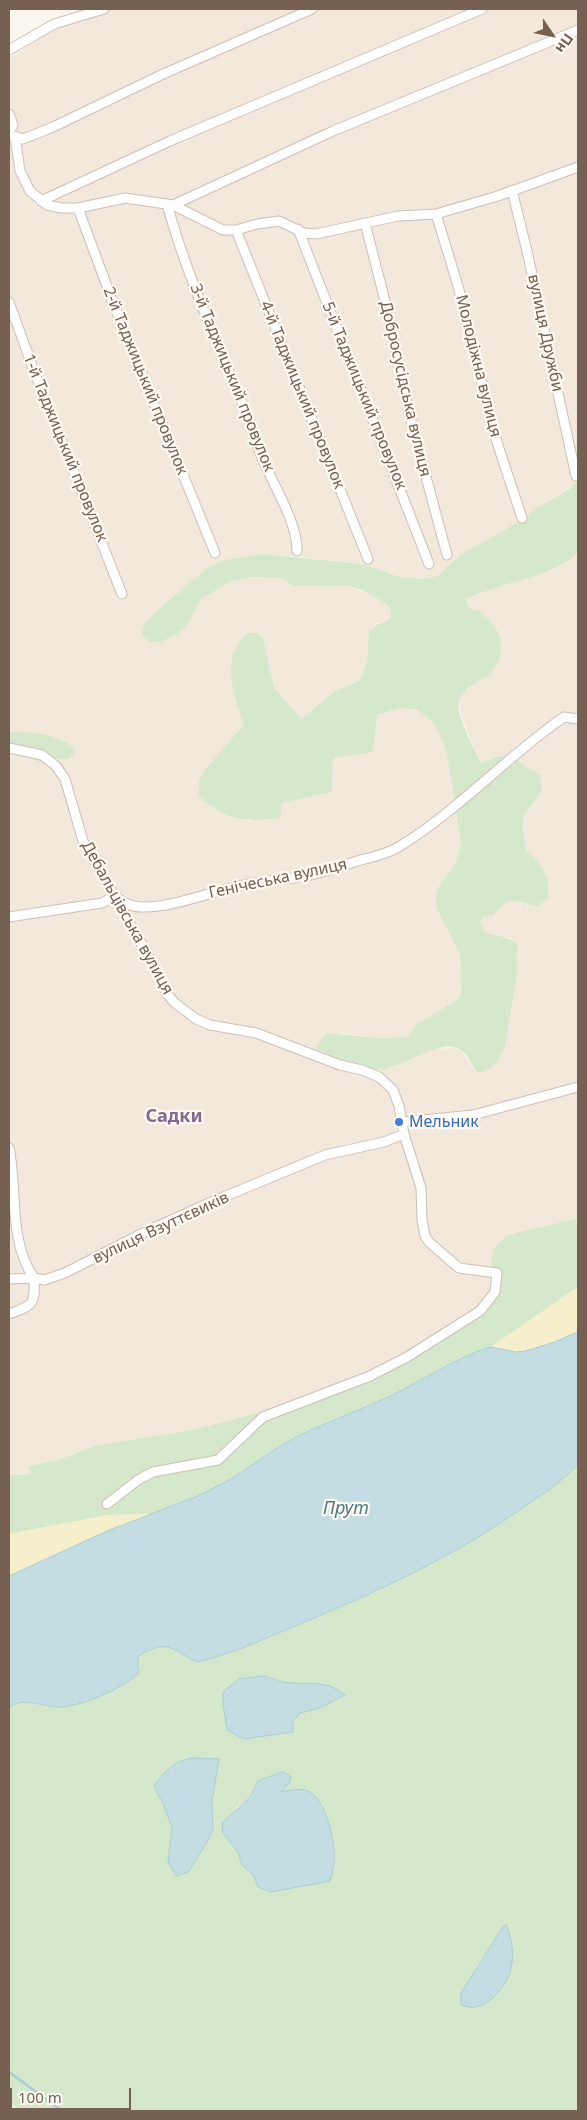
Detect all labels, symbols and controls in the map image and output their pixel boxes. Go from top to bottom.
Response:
north arrow [527,10,577,60]
text: Пн [551,30,578,57]
street label: вулиця Дружби [523,273,567,393]
street label: 3-й Таджицький провулок [185,281,279,475]
street label: 2-й Таджицький провулок [98,284,192,478]
street label: Молодіжна вулиця [451,293,505,439]
street label: 4-й Таджицький провулок [255,298,349,492]
street label: 5-й Таджицький провулок [317,299,411,493]
street label: Добросусідська вулиця [375,299,435,479]
street label: 1-й Таджицький провулок [18,351,112,545]
street label: Дебальцівська вулиця [77,838,177,998]
street label: Генічеська вулиця [207,855,349,903]
district label: Садки [145,1106,203,1128]
place label: Мельник [409,1112,479,1132]
marker: Мельник [393,1116,405,1128]
street label: вулиця Взуттєвиків [90,1188,232,1268]
water label: Прут [323,1498,369,1520]
scale bar [12,2078,134,2110]
text: 100 m [18,2087,62,2107]

